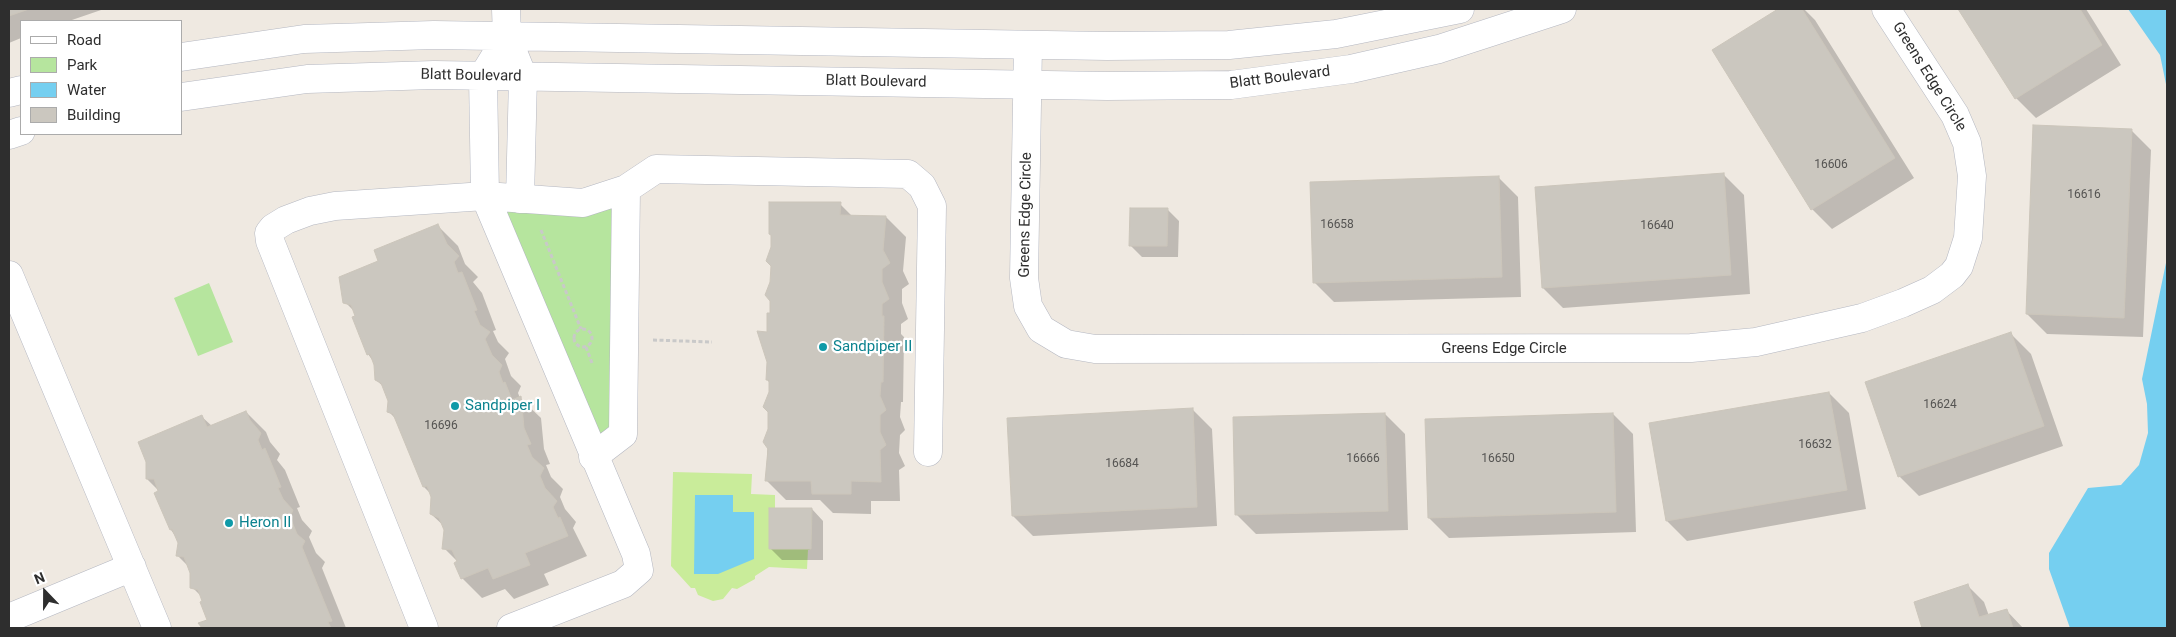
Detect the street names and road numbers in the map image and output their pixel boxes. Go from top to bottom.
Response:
street label: Greens Edge Circle [1888,19,1970,135]
street label: Blatt Boulevard [1229,63,1331,93]
street label: Blatt Boulevard [420,66,522,86]
street label: Blatt Boulevard [825,72,927,92]
street label: Greens Edge Circle [1016,152,1036,278]
street label: Greens Edge Circle [1441,340,1567,358]

